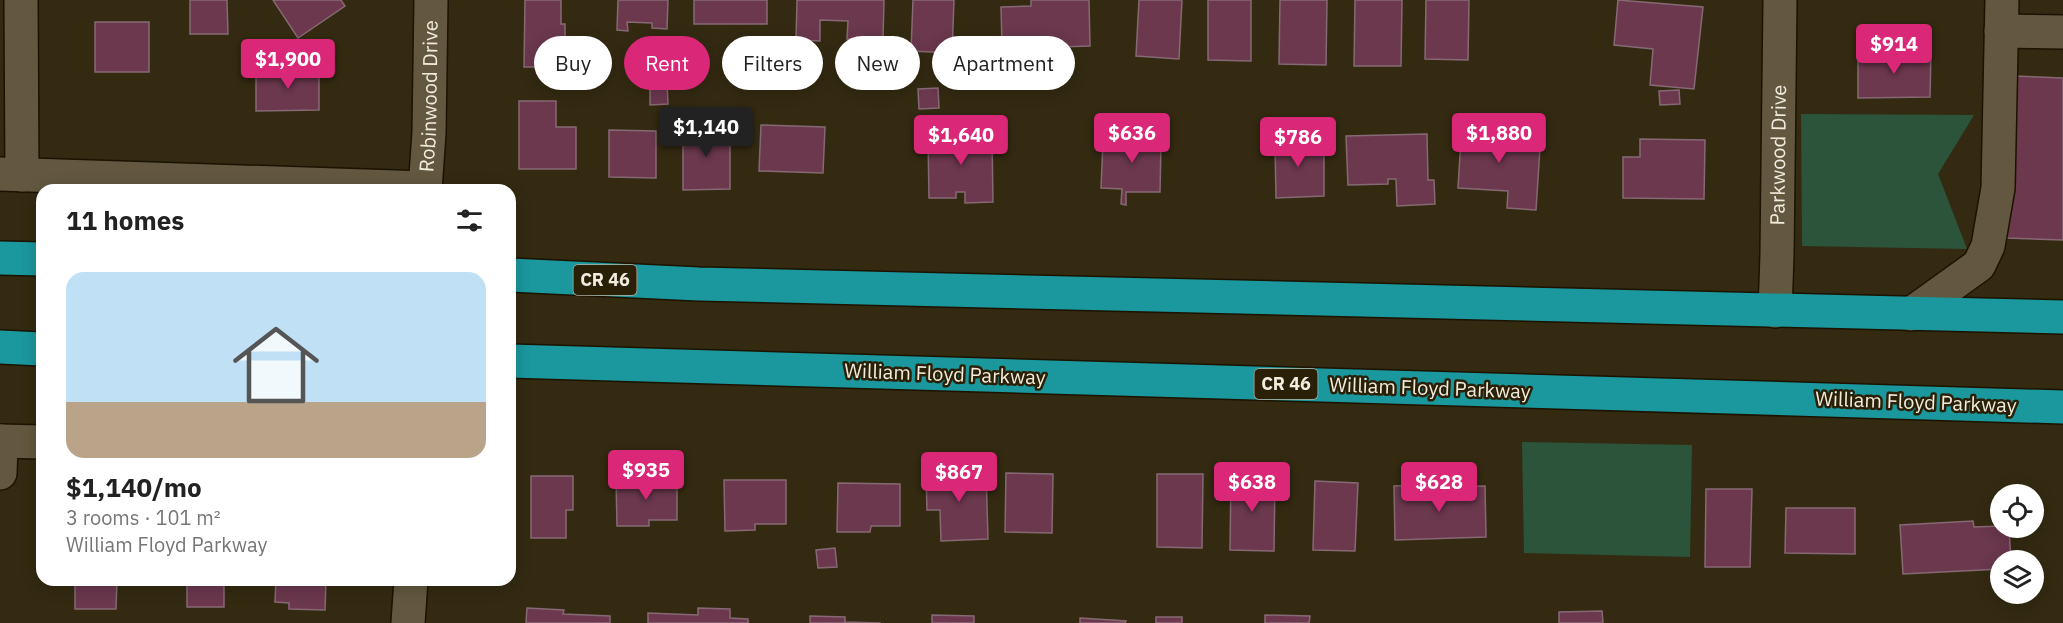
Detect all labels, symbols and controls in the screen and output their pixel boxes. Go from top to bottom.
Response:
street label: Robinwood Drive [412,20,444,173]
pin: $914 [1858,24,1930,75]
text: $914 [1870,30,1918,57]
chip: Buy [534,36,612,90]
chip: Rent [624,36,710,90]
chip: Filters [722,36,823,90]
chip: New [835,36,920,90]
chip: Apartment [932,36,1075,90]
pin: $1,900 [239,39,337,90]
text: $1,900 [255,45,321,72]
street label: Parkwood Drive [1763,84,1792,226]
pin: $1,140 [657,107,755,158]
text: $1,140 [673,113,739,140]
pin: $636 [1096,113,1168,164]
pin: $1,880 [1450,113,1548,164]
pin: $1,640 [912,115,1010,166]
pin: $786 [1262,117,1334,168]
text: $636 [1108,119,1156,146]
text: $1,880 [1466,119,1532,146]
text: $1,640 [928,121,994,148]
text: $786 [1274,123,1322,150]
text: 11 homes [66,203,184,237]
icon: filters [453,204,486,237]
road number: CR 46 [574,265,636,295]
icon: home [222,311,330,419]
street label: William Floyd Parkway [844,356,1046,391]
road number: CR 46 [1254,369,1318,399]
street label: William Floyd Parkway [1329,370,1531,405]
street label: William Floyd Parkway [1815,384,2017,419]
pin: $935 [610,450,682,501]
pin: $867 [923,452,995,503]
text: $935 [622,456,670,483]
text: $867 [935,458,983,485]
pin: $638 [1216,462,1288,513]
pin: $628 [1403,462,1475,513]
text: $638 [1228,468,1276,495]
text: $628 [1415,468,1463,495]
text: $1,140/mo [66,470,202,504]
map controls [1990,484,2044,604]
button: locate [1990,484,2044,538]
text: 3 rooms · 101 m² [66,504,221,531]
text: William Floyd Parkway [66,531,268,558]
button: layers [1990,550,2044,604]

